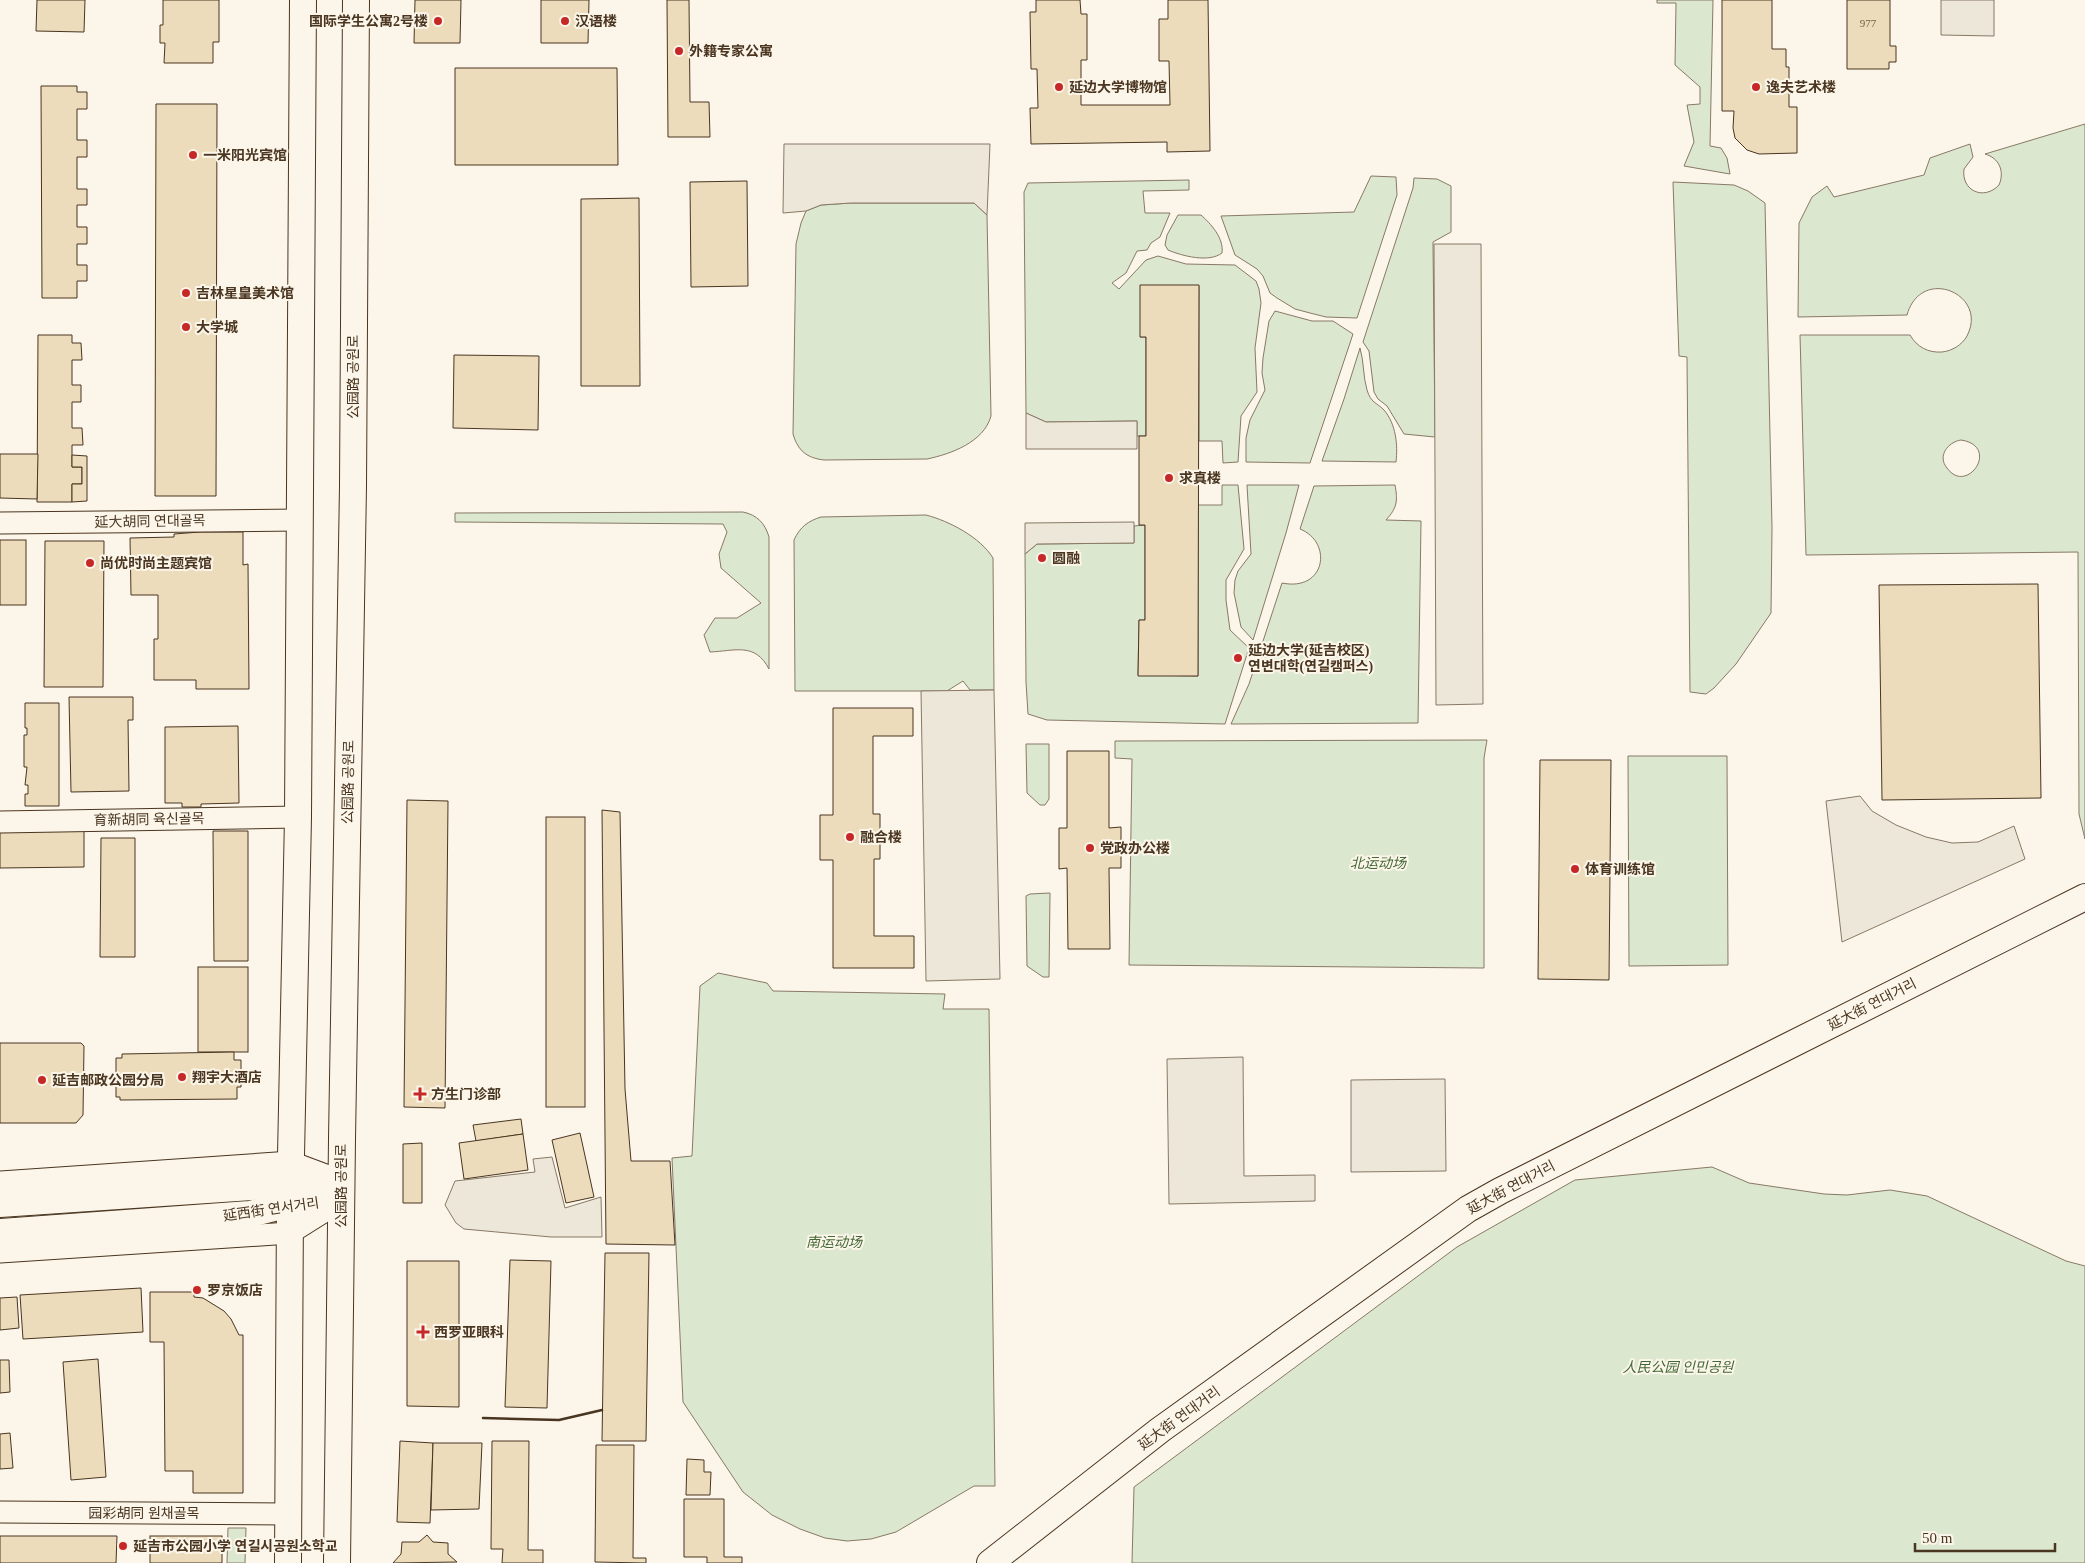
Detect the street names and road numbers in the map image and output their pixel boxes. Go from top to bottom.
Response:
street label: 公园路 공원로 [346,335,361,419]
street label: 延大胡同 연대골목 [94,513,206,530]
street label: 公园路 공원로 [340,740,357,824]
street label: 育新胡同 육신골목 [93,811,205,828]
street label: 延大街 연대거리 [1826,976,1919,1033]
street label: 公园路 공원로 [334,1144,349,1228]
street label: 延大街 연대거리 [1465,1158,1558,1217]
street label: 延西街 연서거리 [222,1195,320,1224]
street label: 延大街 연대거리 [1136,1384,1223,1453]
street label: 园彩胡同 원채골목 [88,1506,200,1521]

